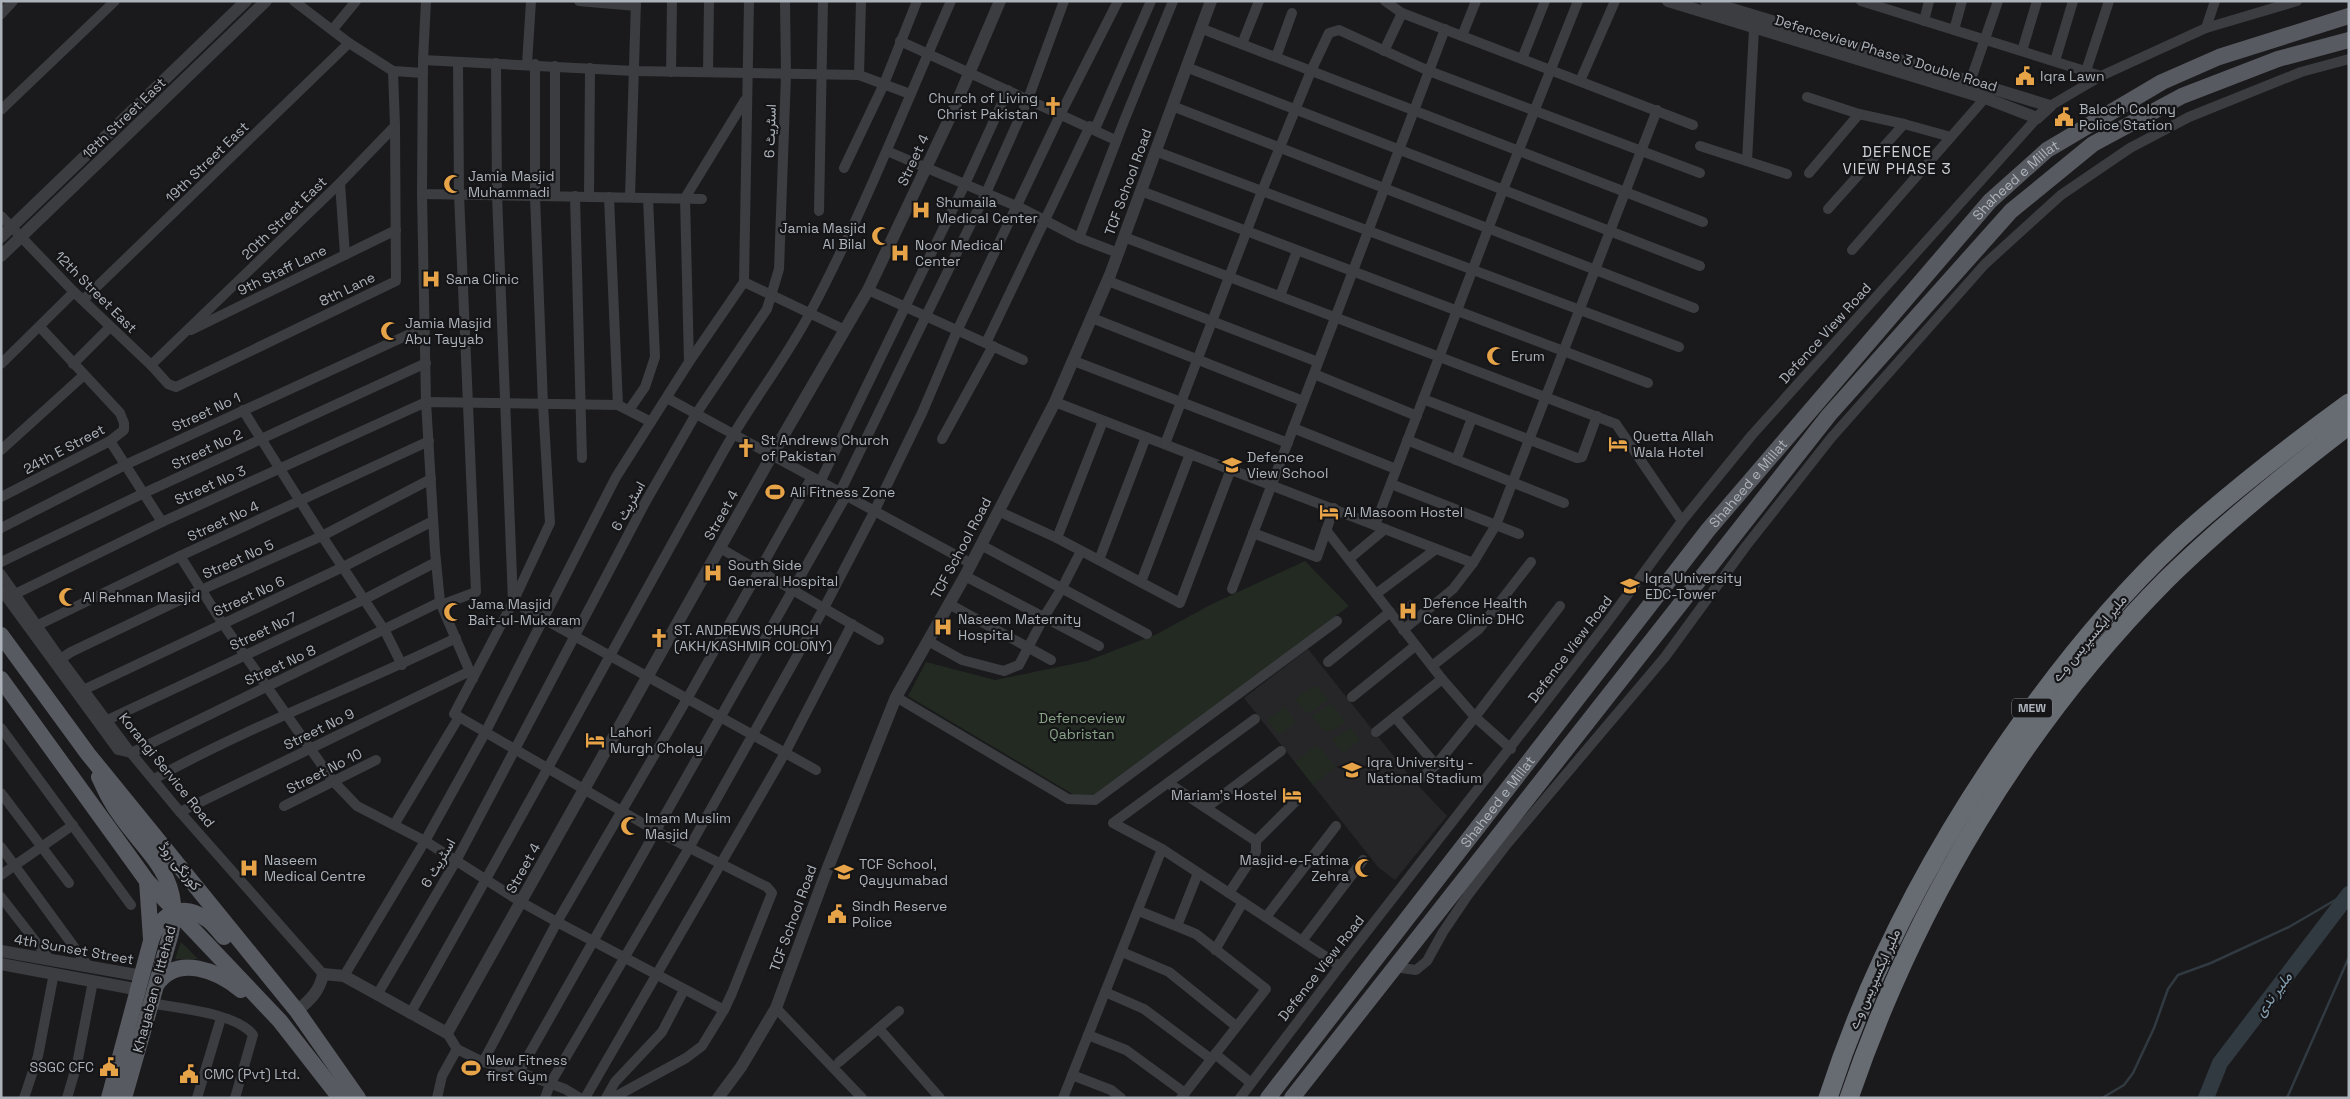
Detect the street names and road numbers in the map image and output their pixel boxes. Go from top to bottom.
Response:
street label: Defenceview Phase 3 Double Road [1773,11,1999,95]
street label: 18th Street East [79,74,169,162]
street label: اسٹریٹ 6 [760,104,780,158]
street label: 19th Street East [162,118,252,206]
street label: TCF School Road [1100,126,1156,238]
street label: Street 4 [893,131,933,189]
street label: Shaheed e Millat [1968,136,2062,224]
street label: 20th Street East [237,173,331,263]
street label: 9th Staff Lane [235,241,329,299]
street label: 12th Street East [51,247,141,337]
street label: 8th Lane [316,268,378,310]
street label: Defence View Road [1775,279,1875,387]
street label: Street No 1 [169,388,243,436]
street label: 24th E Street [20,420,108,478]
street label: Street No 2 [169,425,245,473]
street label: Shaheed e Millat [1705,435,1791,531]
street label: Street No 3 [171,461,249,509]
street label: اسٹریٹ 6 [607,478,649,534]
street label: Street 4 [700,486,742,543]
street label: TCF School Road [927,494,995,602]
street label: Street No 4 [184,497,262,545]
street label: Street No 5 [199,535,277,583]
street label: Street No 6 [211,572,287,620]
street label: ملیر ایکسپریس وے [2047,591,2131,686]
street label: Defence View Road [1524,592,1616,706]
street label: Street No7 [226,608,300,654]
street label: Street No 8 [241,641,319,689]
road number: MEW [2012,698,2052,718]
street label: Street No 9 [281,704,357,754]
street label: Korangi Service Road [115,709,219,831]
street label: Street No 10 [283,744,365,798]
street label: Shaheed e Millat [1456,752,1539,851]
street label: اسٹریٹ 6 [417,835,459,891]
street label: کورنگی روڈ [155,838,205,894]
street label: Street 4 [502,839,544,896]
street label: TCF School Road [765,862,821,974]
street label: Defence View Road [1274,911,1368,1025]
street label: Khayaban e Ittehad [128,923,180,1055]
street label: ملیر ایکسپریس وے [1844,926,1905,1032]
street label: 4th Sunset Street [13,930,135,968]

